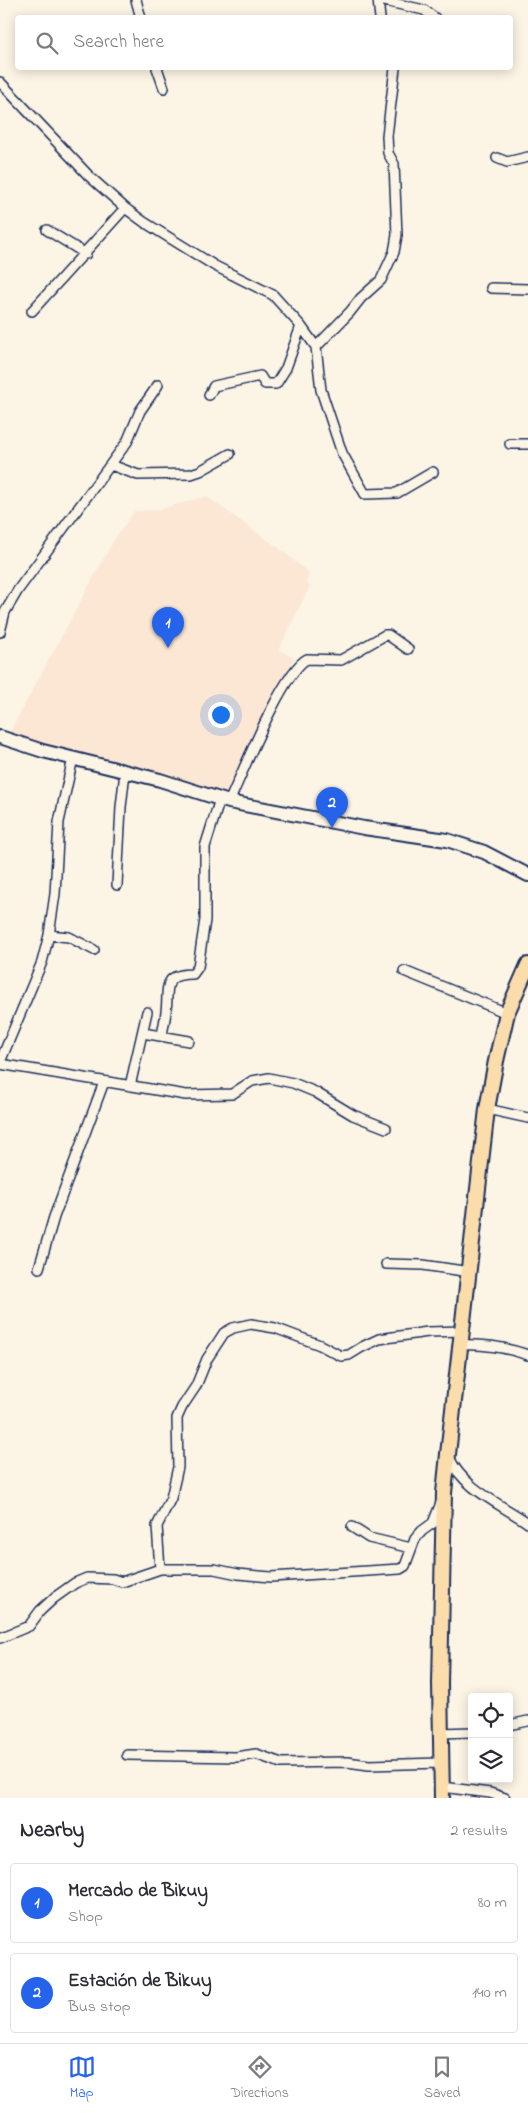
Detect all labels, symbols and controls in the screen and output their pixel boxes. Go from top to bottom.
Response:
search box [15,15,513,70]
icon: search [33,29,61,57]
text: Search here [73,29,164,56]
pin: 1 [152,607,184,648]
your location [208,702,234,728]
pin: 2 [316,787,348,828]
map controls [468,1693,513,1783]
button: locate [468,1693,513,1738]
button: layers [468,1738,513,1783]
text: Nearby [20,1816,84,1846]
text: 2 results [450,1819,508,1843]
text: Mercado de Bikuy [68,1878,208,1905]
text: 1 [34,1891,40,1915]
text: 80 m [478,1891,507,1915]
text: Shop [68,1905,103,1929]
text: Estación de Bikuy [68,1968,212,1995]
text: 2 [33,1981,41,2005]
text: 140 m [472,1981,507,2005]
text: Bus stop [68,1995,131,2019]
tab: Map [68,2053,96,2104]
tab: Directions [231,2053,289,2104]
tab: Saved [424,2053,460,2104]

